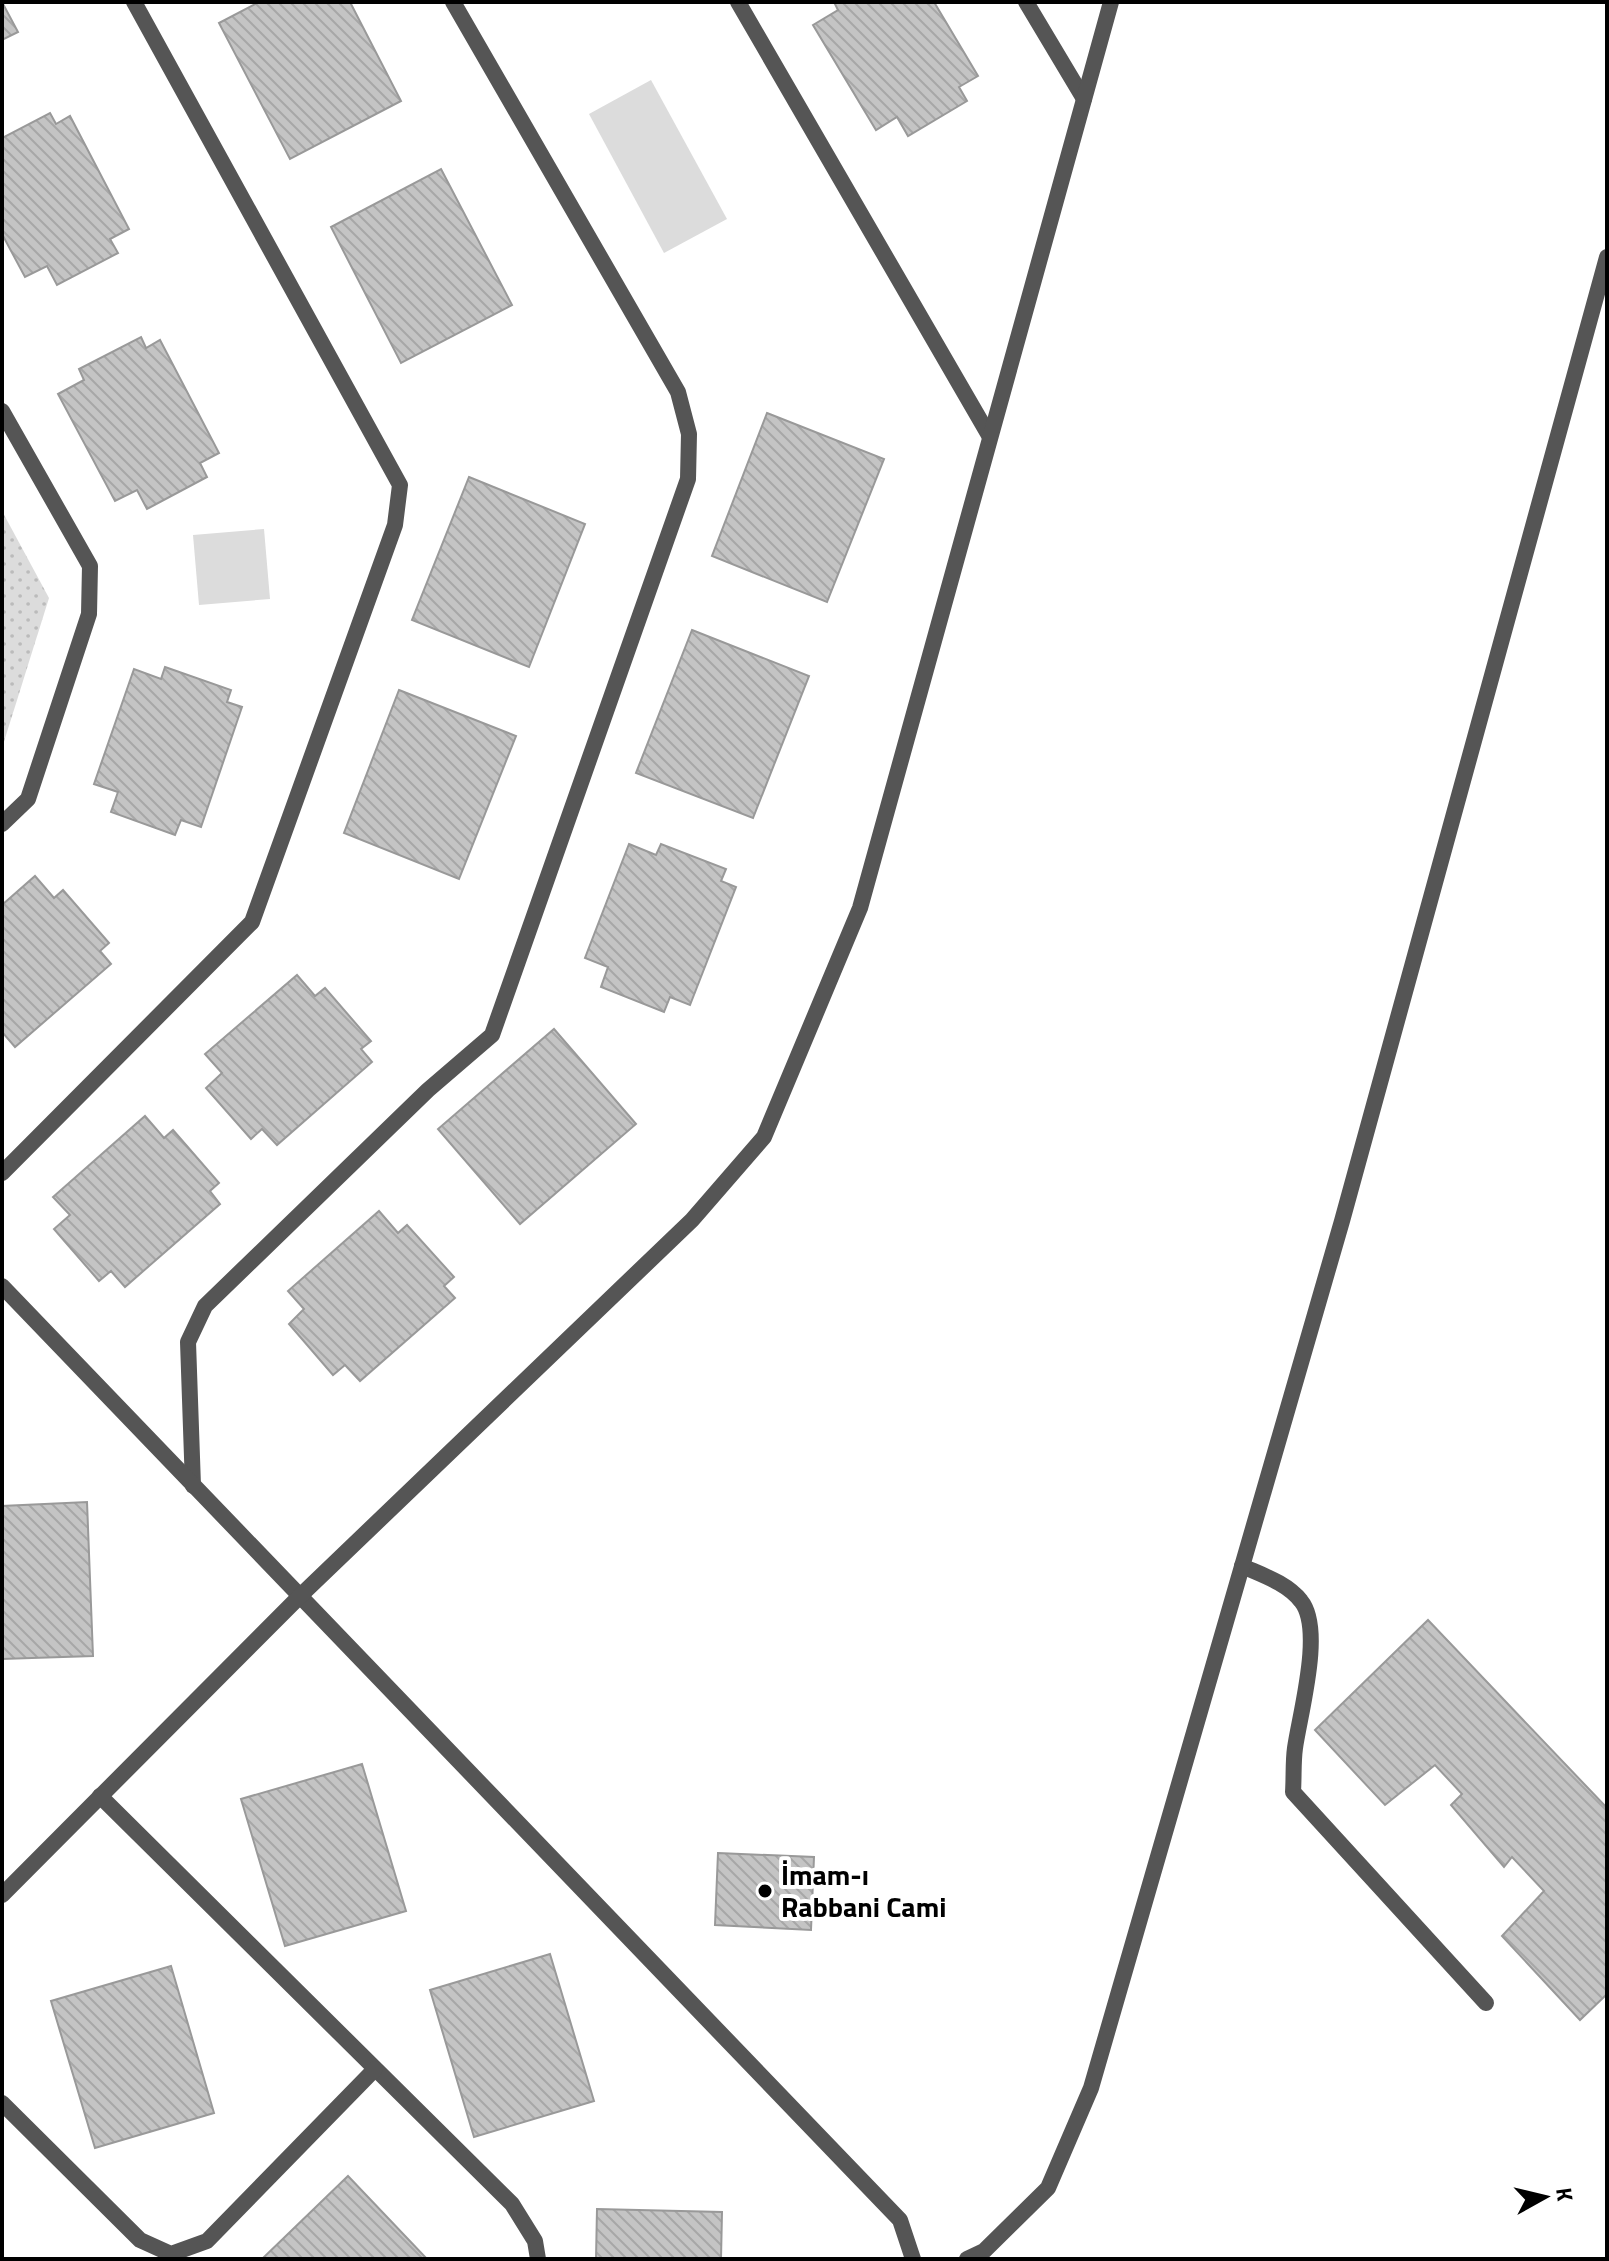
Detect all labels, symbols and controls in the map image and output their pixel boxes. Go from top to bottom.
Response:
place label: İmam-ı Rabbani Cami [781,1853,946,1928]
marker: İmam-ı Rabbani Cami [756,1882,774,1900]
north arrow [1505,2157,1585,2237]
text: K [1547,2185,1583,2203]

